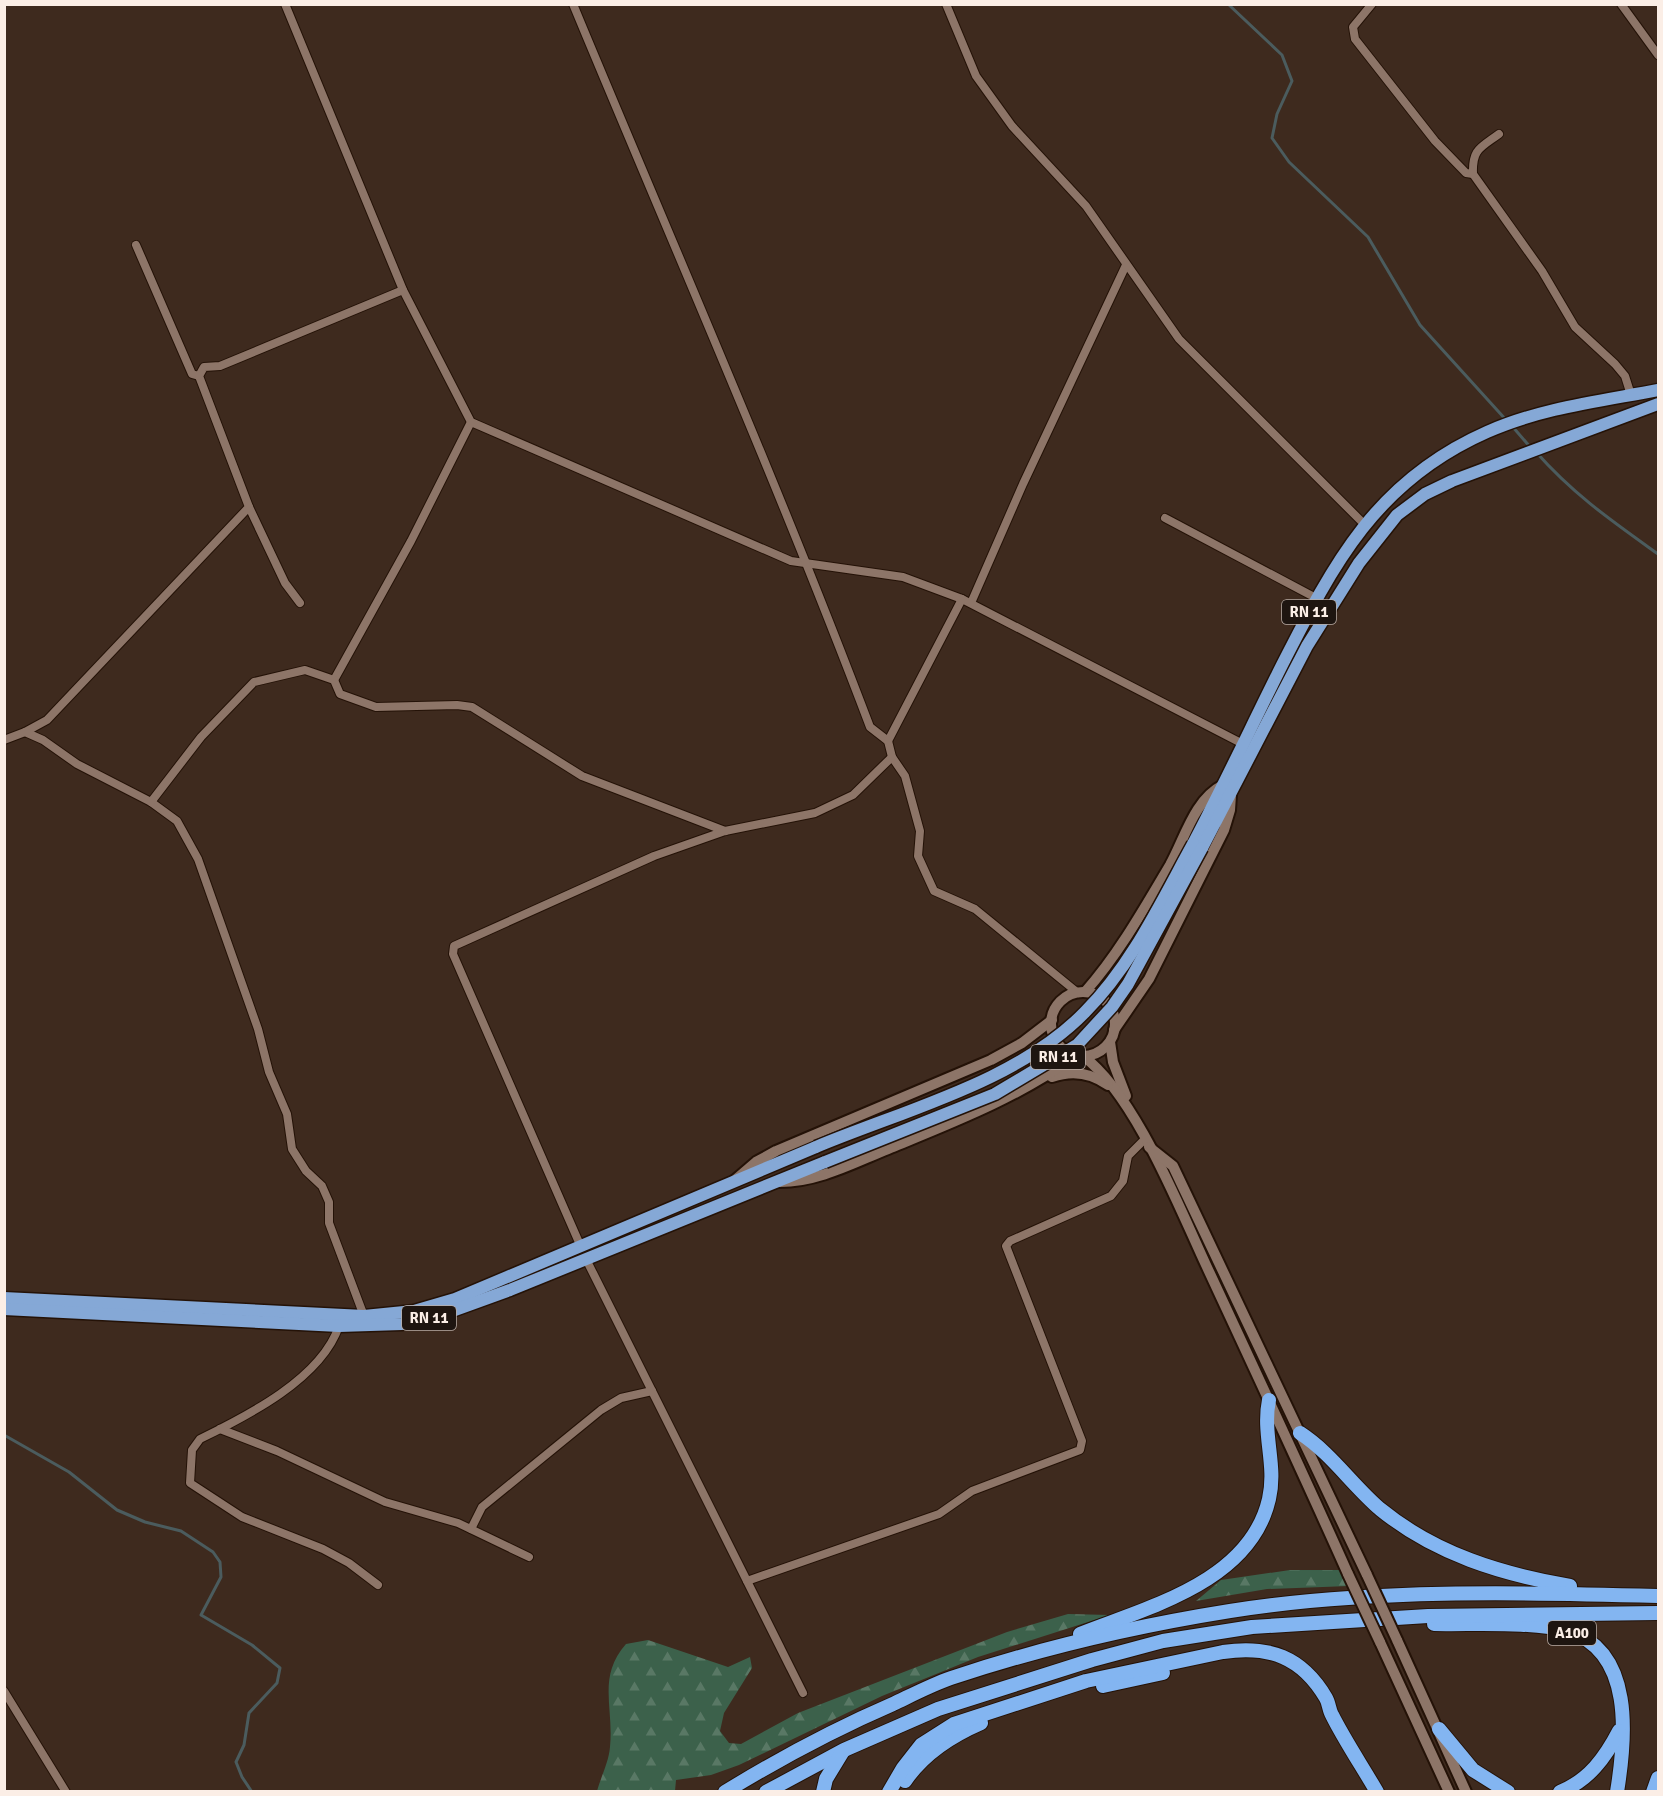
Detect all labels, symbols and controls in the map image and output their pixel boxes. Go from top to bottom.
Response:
road number: RN 11 [1282,600,1336,624]
road number: RN 11 [1031,1045,1085,1069]
road number: RN 11 [402,1306,456,1330]
road number: A100 [1548,1621,1596,1645]

